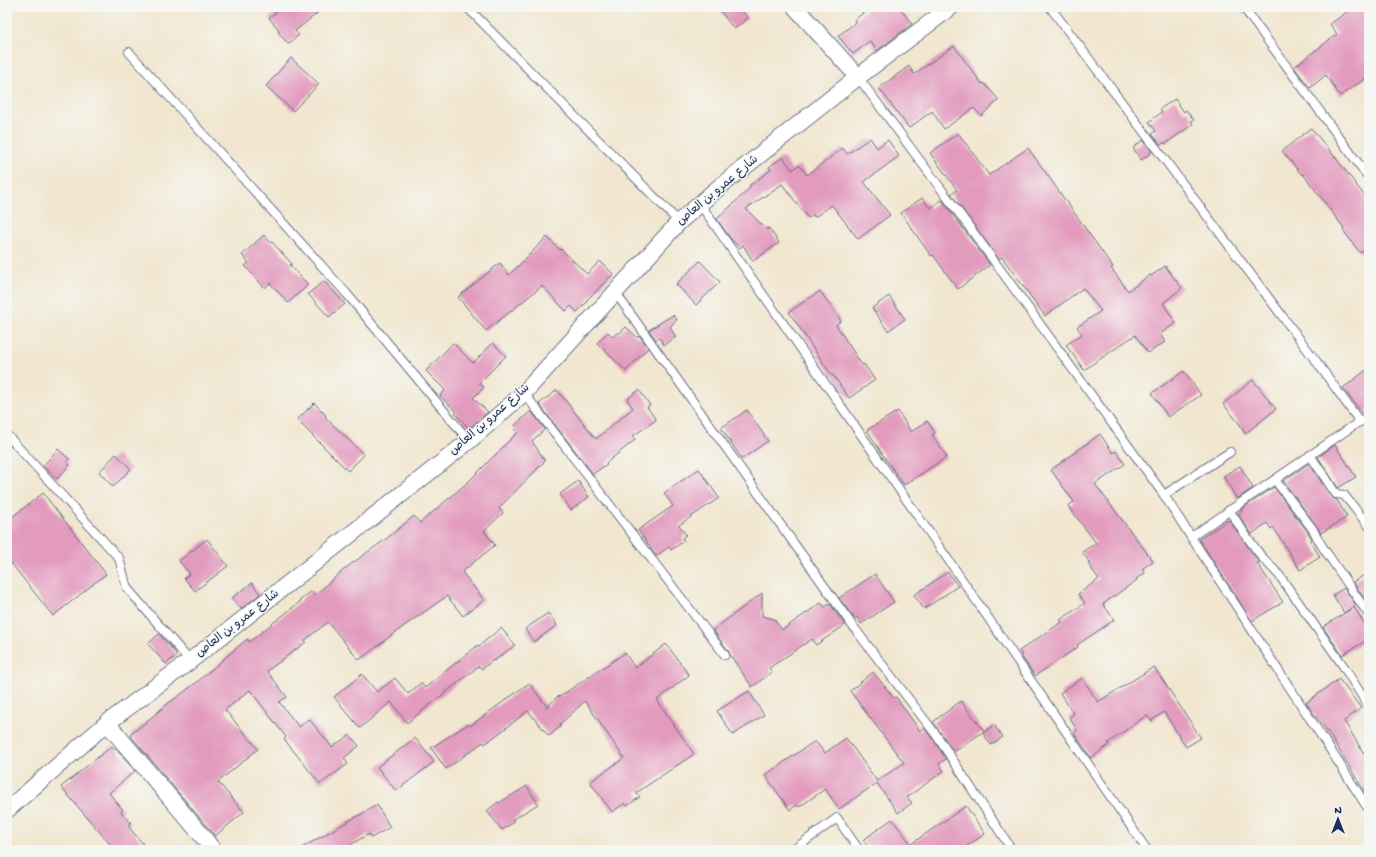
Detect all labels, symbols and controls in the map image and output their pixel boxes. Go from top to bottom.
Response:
street label: شارع عمرو بن العاص [674,153,762,229]
street label: شارع عمرو بن العاص [447,381,533,459]
street label: شارع عمرو بن العاص [194,587,282,661]
north arrow [1318,799,1358,839]
text: N [1334,805,1342,817]

